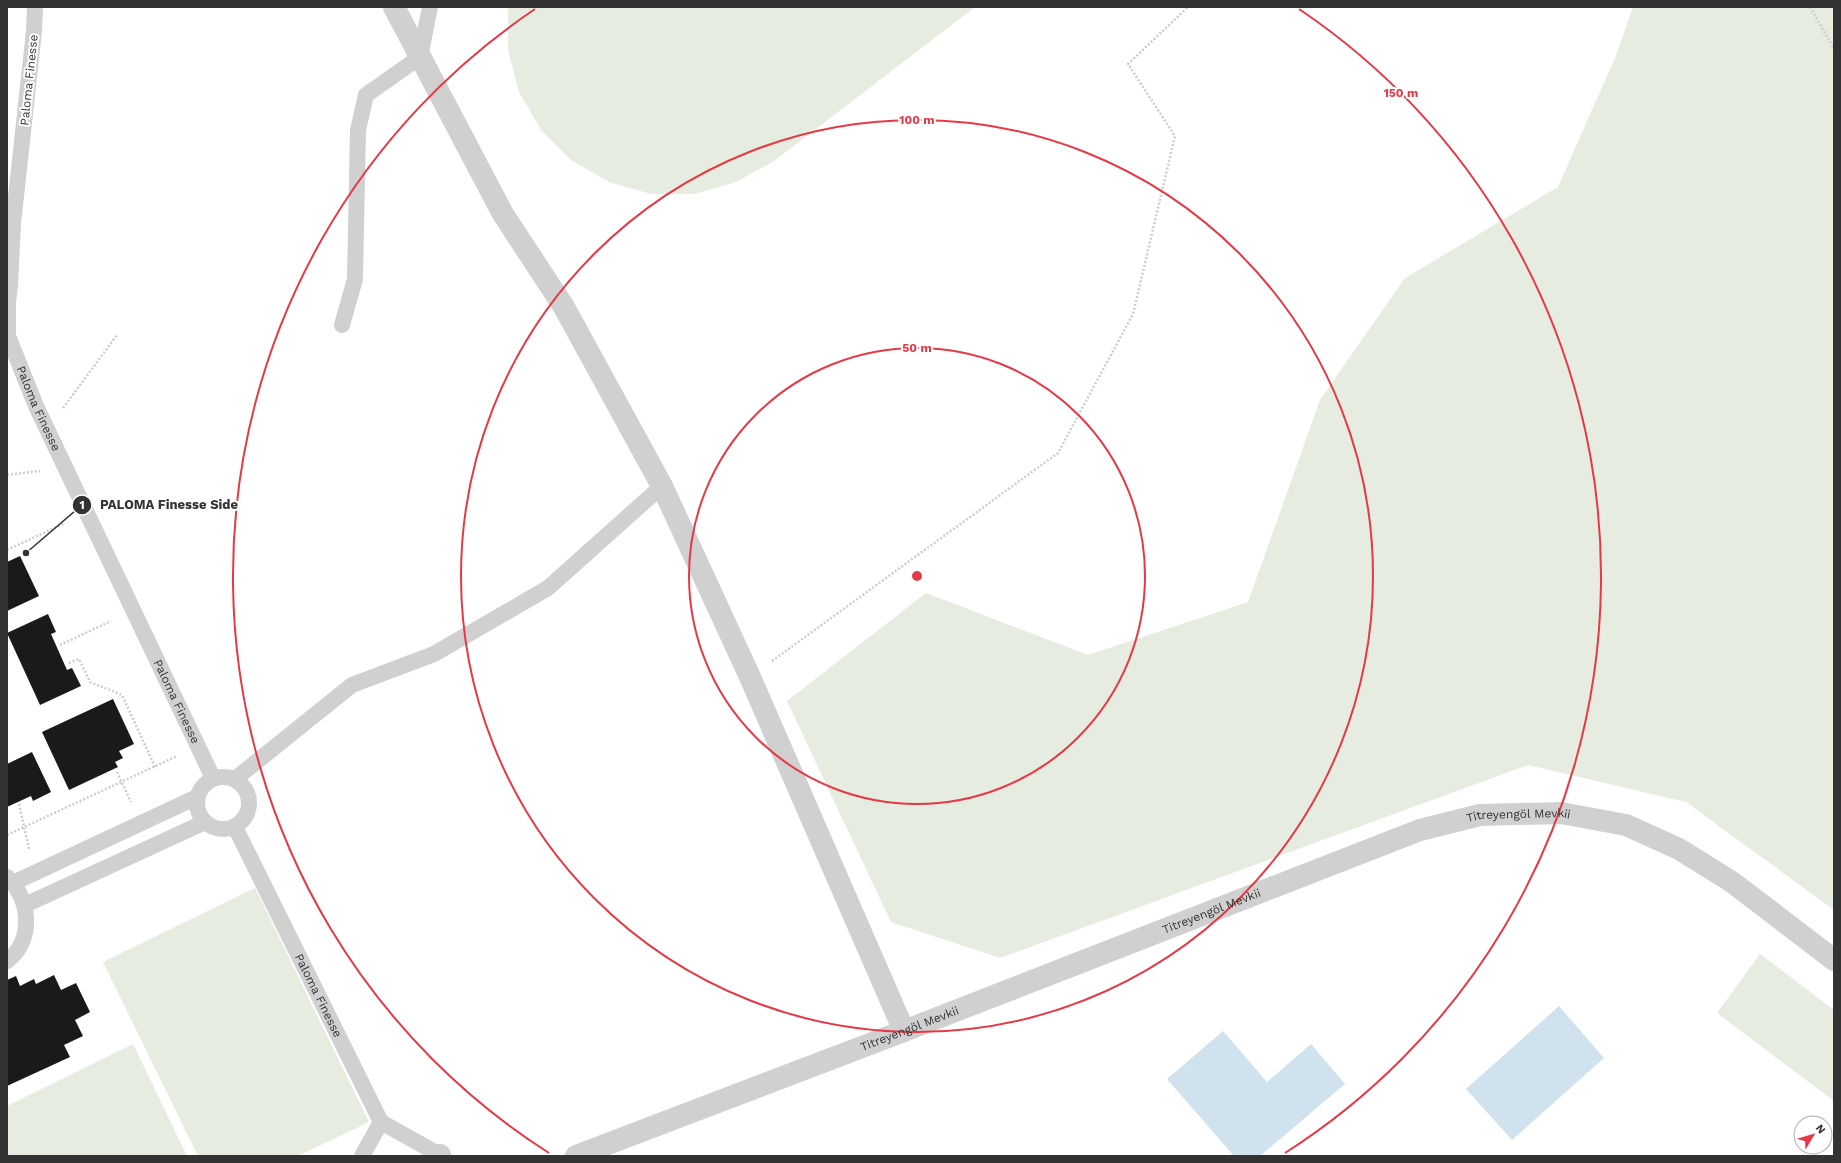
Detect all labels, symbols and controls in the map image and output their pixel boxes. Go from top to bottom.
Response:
street label: Paloma Finesse [17,34,41,126]
text: 150 m [1384,86,1418,100]
text: 100 m [899,113,935,127]
text: 50 m [902,341,932,355]
street label: Paloma Finesse [14,364,63,453]
callout: PALOMA Finesse Side [72,492,246,517]
text: PALOMA Finesse Side [100,497,238,512]
text: 1 [79,498,85,512]
centre of rings [910,569,924,583]
street label: Paloma Finesse [151,657,203,746]
street label: Titreyengöl Mevkii [1465,806,1572,825]
street label: Titreyengöl Mevkii [1160,886,1263,937]
street label: Paloma Finesse [292,951,345,1040]
street label: Titreyengöl Mevkii [858,1003,961,1054]
north arrow [1793,1115,1833,1155]
text: N [1813,1122,1828,1136]

